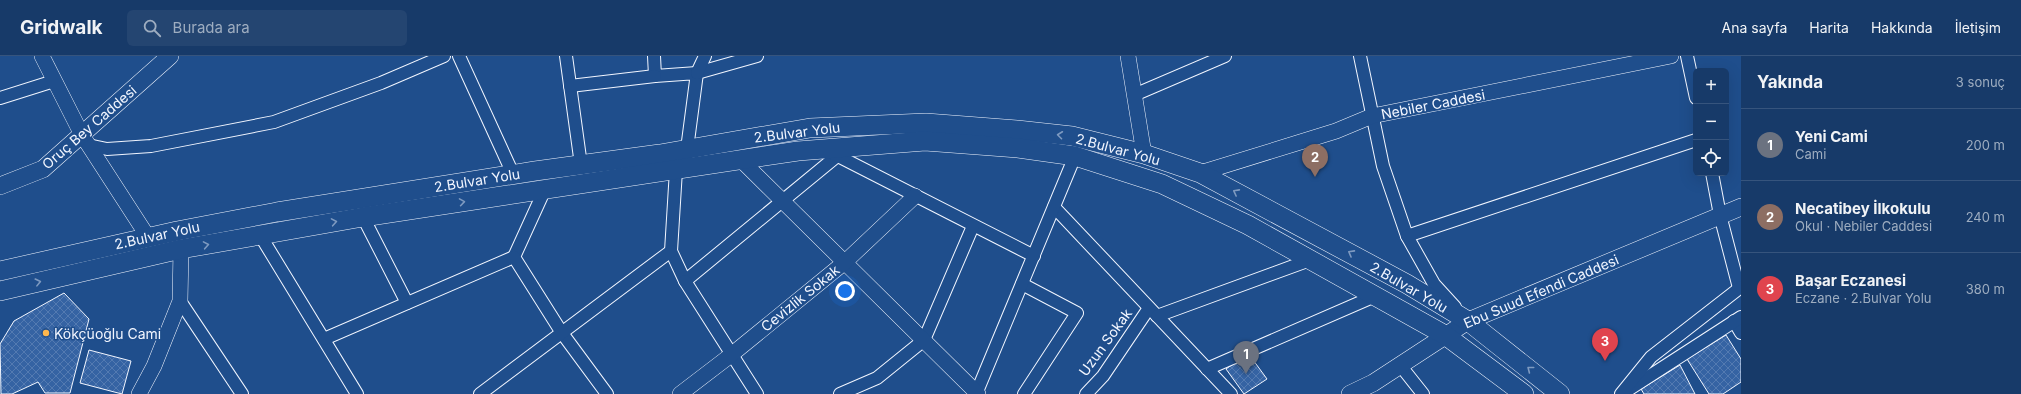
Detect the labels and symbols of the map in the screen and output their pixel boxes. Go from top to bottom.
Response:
street label: Oruç Bey Caddesi [38,81,140,173]
street label: Nebiler Caddesi [1380,86,1486,122]
street label: 2.Bulvar Yolu [753,118,841,146]
one-way arrow [1057,130,1063,139]
street label: 2.Bulvar Yolu [1074,130,1162,168]
pin: 2 [1302,144,1328,177]
street label: 2.Bulvar Yolu [433,165,521,195]
one-way arrow [1233,189,1240,197]
one-way arrow [459,198,465,207]
street label: 2.Bulvar Yolu [113,218,201,252]
one-way arrow [331,219,337,227]
one-way arrow [203,241,209,250]
one-way arrow [1348,251,1355,258]
street label: Ebu Suud Efendi Caddesi [1461,251,1621,331]
street label: 2.Bulvar Yolu [1367,258,1451,316]
street label: Cevizlik Sokak [757,261,843,335]
one-way arrow [34,278,41,287]
your location [835,281,855,301]
street label: Uzun Sokak [1075,305,1135,379]
place label: Kökçüoğlu Cami [54,325,161,342]
marker: Kökçüoğlu Cami [41,328,51,338]
pin: 3 [1592,328,1618,361]
pin: 1 [1233,341,1259,374]
one-way arrow [1528,367,1535,374]

